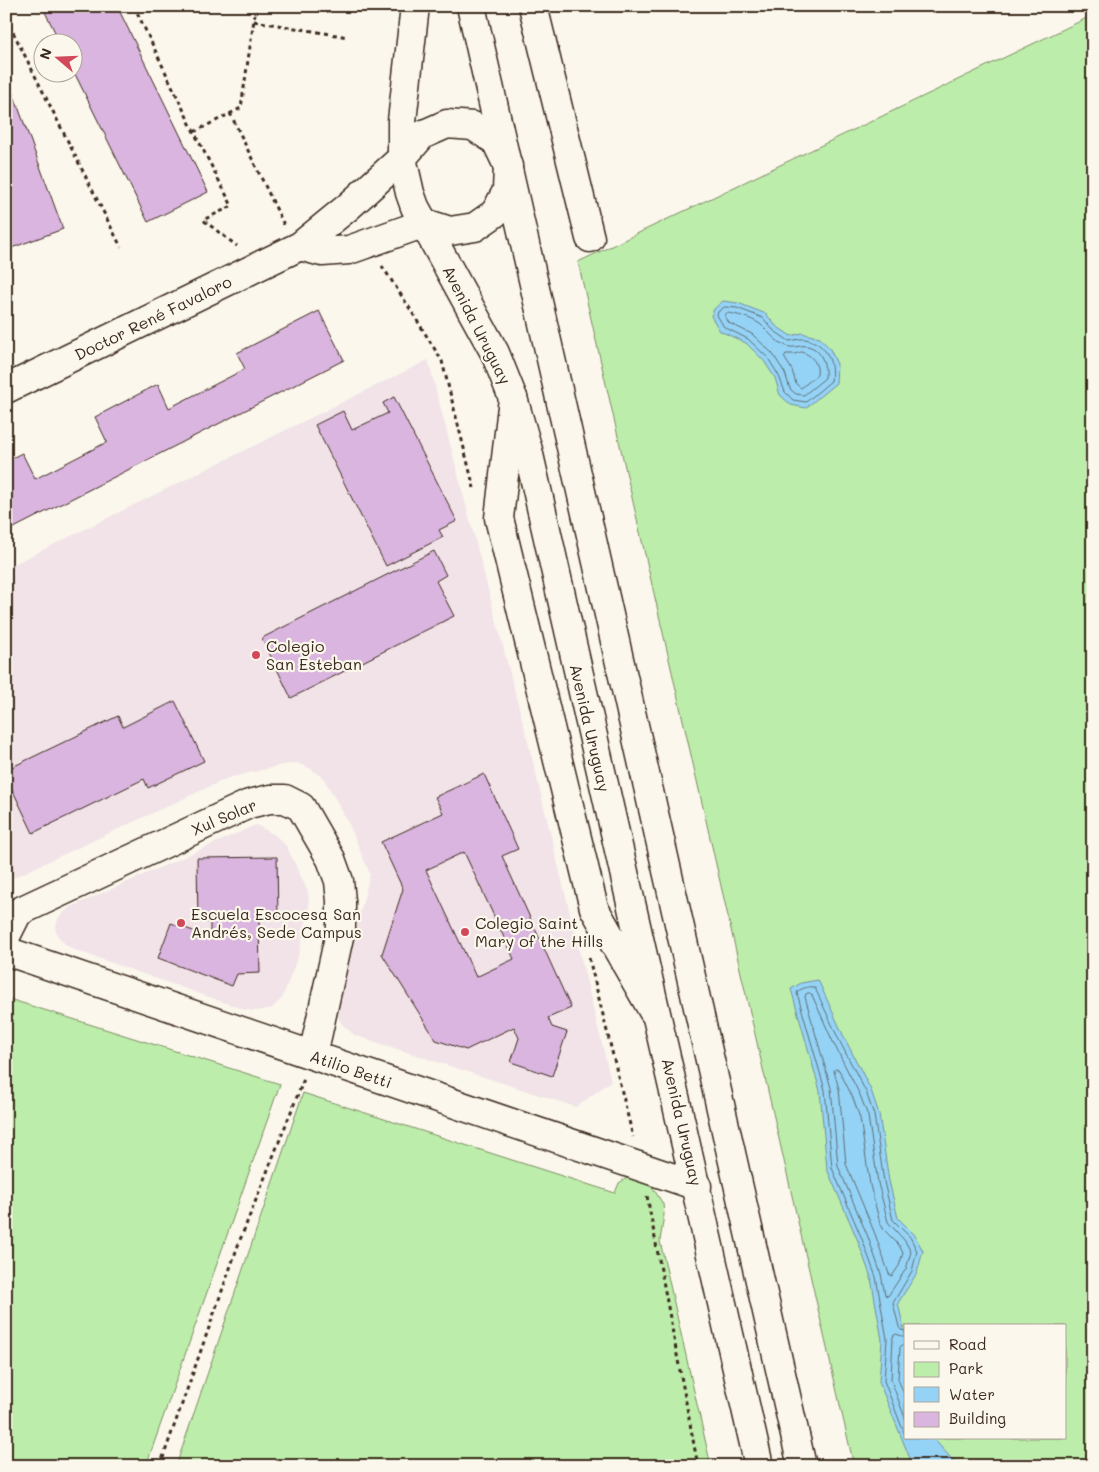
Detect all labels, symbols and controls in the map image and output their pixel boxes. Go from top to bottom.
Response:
north arrow [32,32,82,82]
text: N [35,45,56,62]
street label: Avenida Uruguay [438,262,516,388]
street label: Doctor René Favaloro [71,270,235,365]
place label: Colegio San Esteban [266,635,362,674]
marker: Colegio San Esteban [250,649,262,661]
street label: Avenida Uruguay [566,662,615,794]
street label: Xul Solar [188,793,260,840]
place label: Escuela Escocesa San Andrés, Sede Campus [191,903,362,942]
place label: Colegio Saint Mary of the Hills [475,912,603,951]
marker: Escuela Escocesa San Andrés, Sede Campus [175,917,187,929]
marker: Colegio Saint Mary of the Hills [459,926,471,938]
street label: Atilio Betti [307,1045,395,1092]
street label: Avenida Uruguay [658,1056,707,1188]
legend [904,1324,1066,1440]
text: Road [949,1334,986,1354]
text: Park [949,1358,983,1378]
text: Water [949,1384,995,1404]
text: Building [949,1408,1006,1428]

